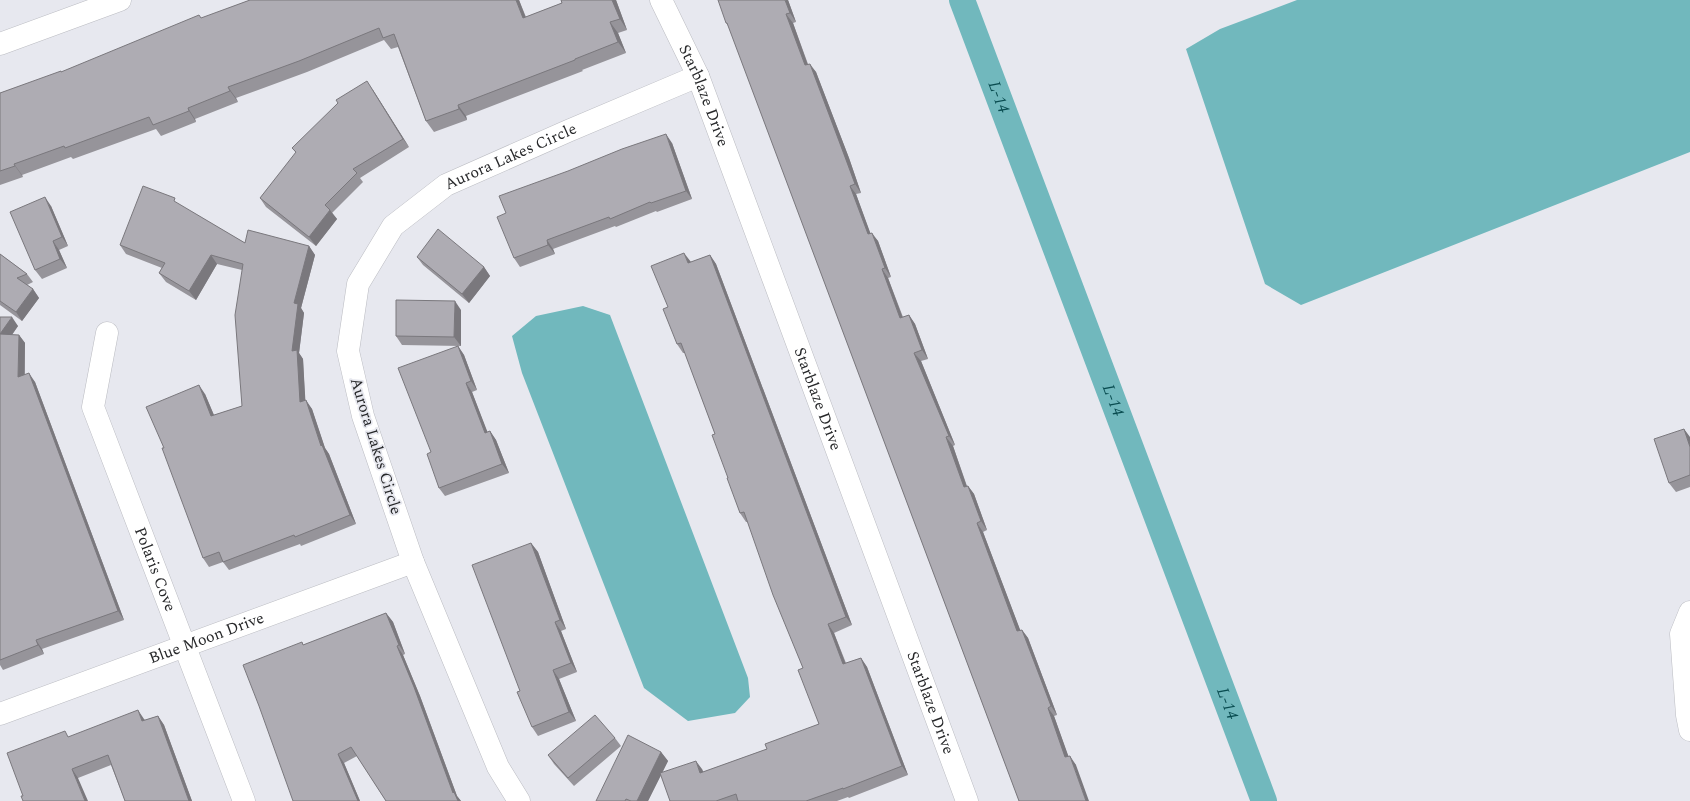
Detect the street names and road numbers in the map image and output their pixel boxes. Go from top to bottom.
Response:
street label: Starblaze Drive [672,40,735,150]
street label: Aurora Lakes Circle [441,117,580,196]
street label: Starblaze Drive [788,344,848,454]
street label: Aurora Lakes Circle [344,374,408,518]
street label: Polaris Cove [128,523,182,615]
street label: Blue Moon Drive [145,606,267,670]
street label: Starblaze Drive [900,648,961,758]

